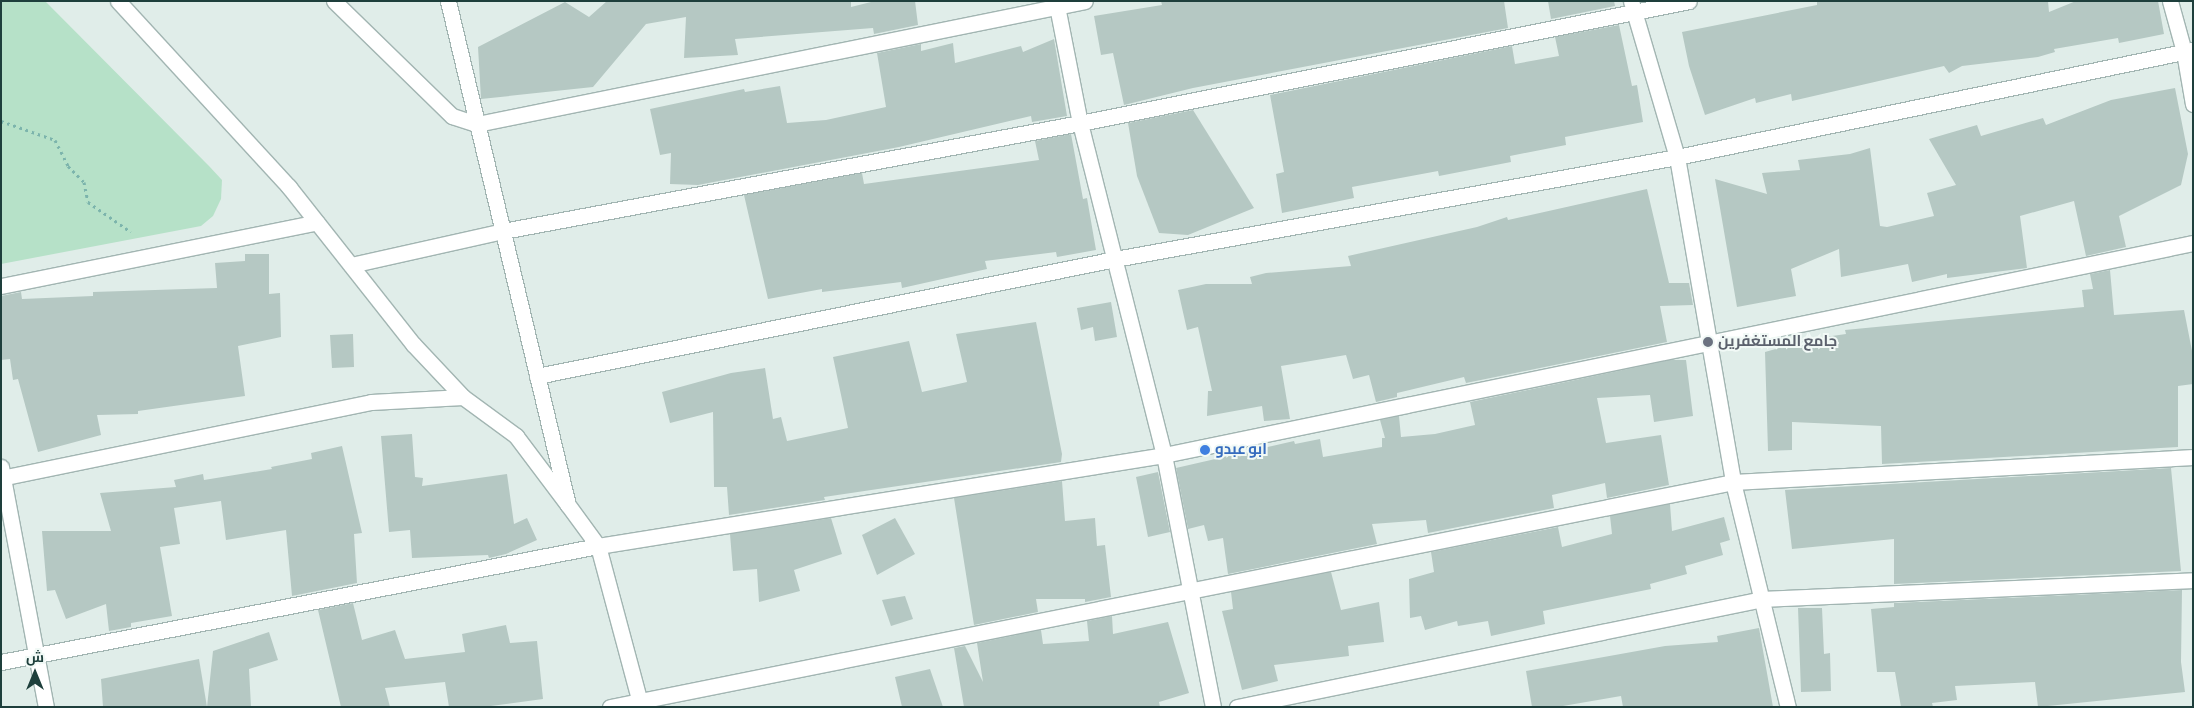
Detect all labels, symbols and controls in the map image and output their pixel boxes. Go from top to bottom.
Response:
place label: جامع المستغفرين [1718,333,1837,351]
marker: جامع المستغفرين [1702,336,1714,348]
place label: ابو عبدو [1215,441,1267,459]
marker: ابو عبدو [1199,444,1211,456]
north arrow [10,648,60,698]
text: ش [26,649,44,666]

